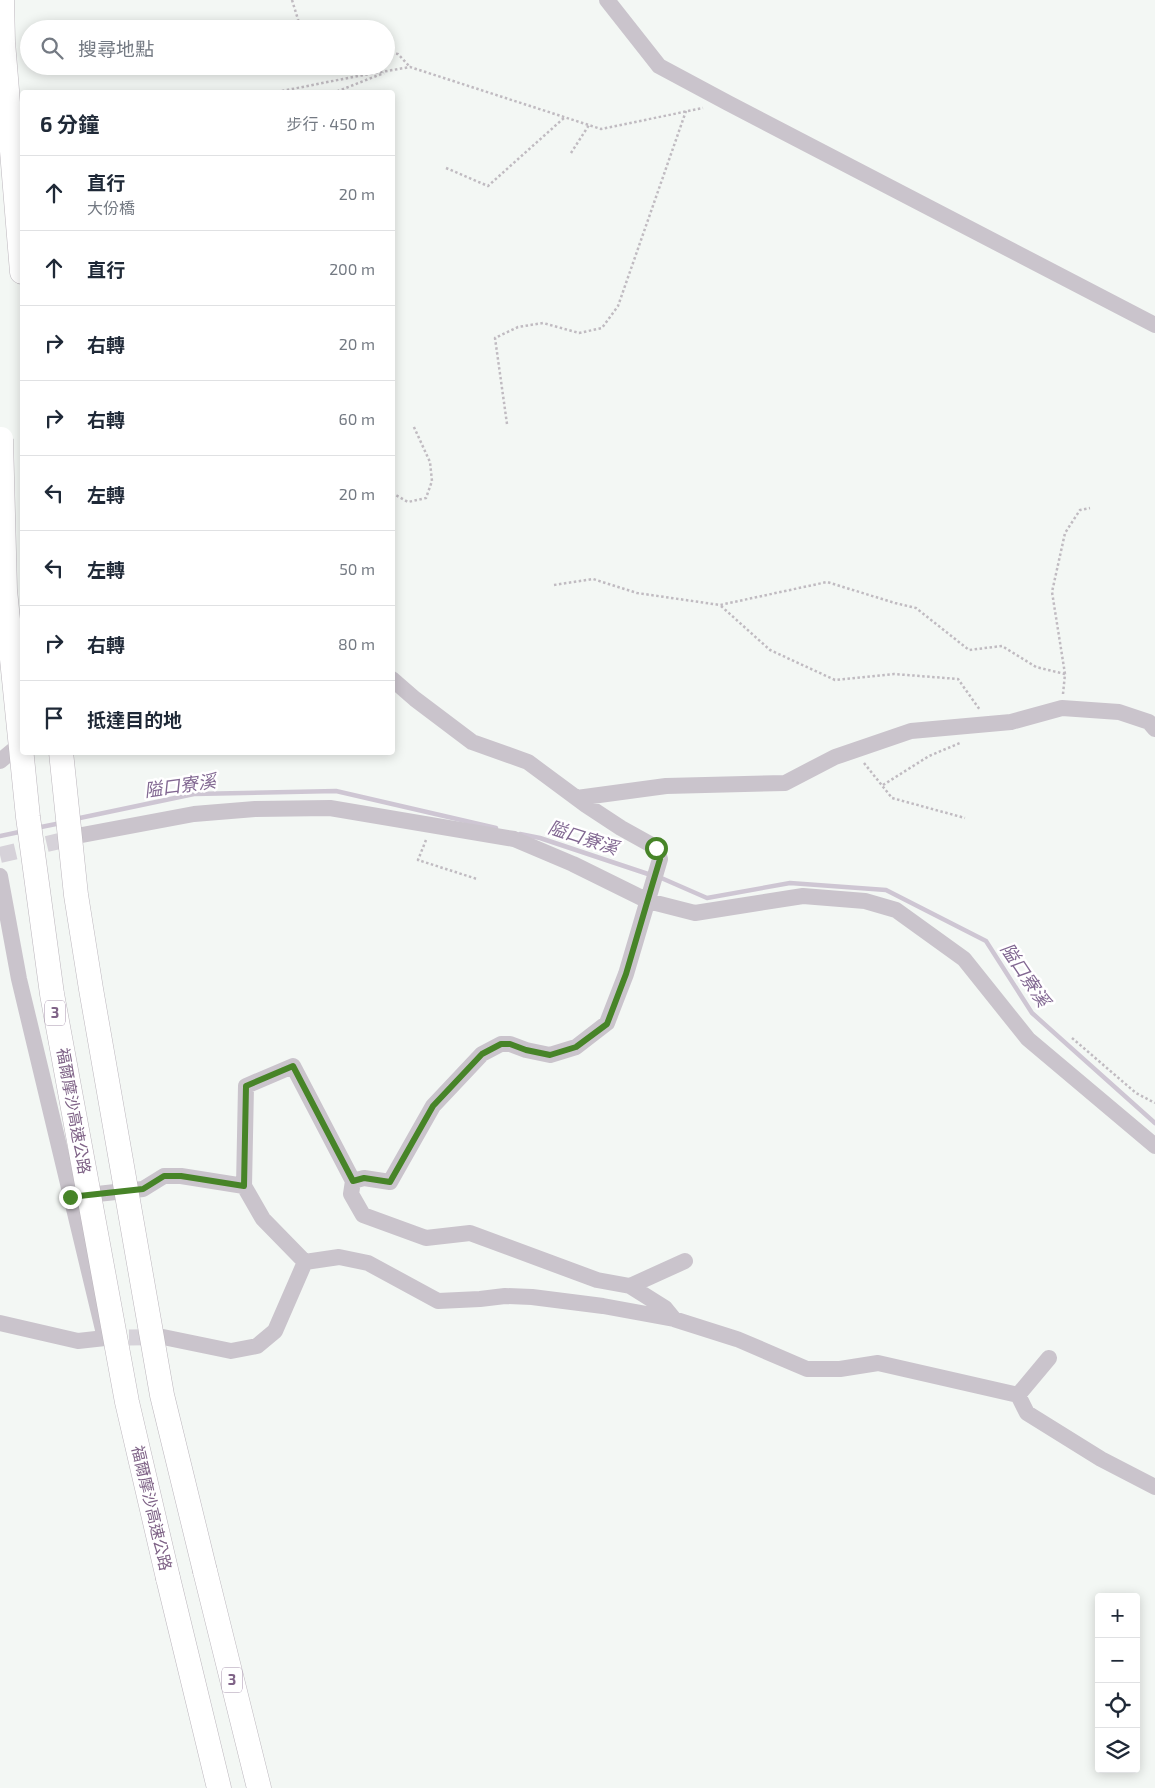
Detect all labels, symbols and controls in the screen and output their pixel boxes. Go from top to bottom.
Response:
search box [20,20,395,75]
icon: search [38,34,66,62]
text: 搜尋地點 [78,37,154,60]
text: 6 分鐘 [40,111,99,136]
text: 步行 · 450 m [286,114,375,133]
text: 直行 [87,171,125,194]
icon: ahead [40,179,68,207]
text: 20 m [339,184,375,203]
text: 大份橋 [87,198,135,217]
icon: ahead [40,254,68,282]
text: 直行 [87,258,125,281]
text: 200 m [329,259,375,278]
icon: right [40,329,68,357]
text: 右轉 [87,333,125,356]
text: 20 m [339,334,375,353]
icon: right [40,404,68,432]
text: 右轉 [87,408,125,431]
text: 60 m [339,409,375,428]
icon: left [40,479,68,507]
text: 左轉 [87,483,125,506]
text: 20 m [339,484,375,503]
icon: left [40,554,68,582]
text: 左轉 [87,558,125,581]
text: 50 m [339,559,375,578]
icon: right [40,629,68,657]
text: 右轉 [87,633,125,656]
text: 80 m [338,634,375,653]
icon: arrive [40,704,68,732]
text: 抵達目的地 [87,708,182,731]
water label: 隘口寮溪 [143,769,220,801]
water label: 隘口寮溪 [546,815,624,860]
route start [645,837,668,860]
water label: 隘口寮溪 [997,938,1057,1013]
road number: 3 [45,1000,65,1026]
street label: 福爾摩沙高速公路 [54,1046,95,1176]
route end [59,1186,82,1209]
street label: 福爾摩沙高速公路 [129,1443,176,1572]
map controls [1095,1593,1140,1773]
button: + [1095,1593,1140,1638]
button: − [1095,1638,1140,1683]
road number: 3 [222,1668,242,1692]
button: locate [1095,1683,1140,1728]
button: layers [1095,1728,1140,1773]

